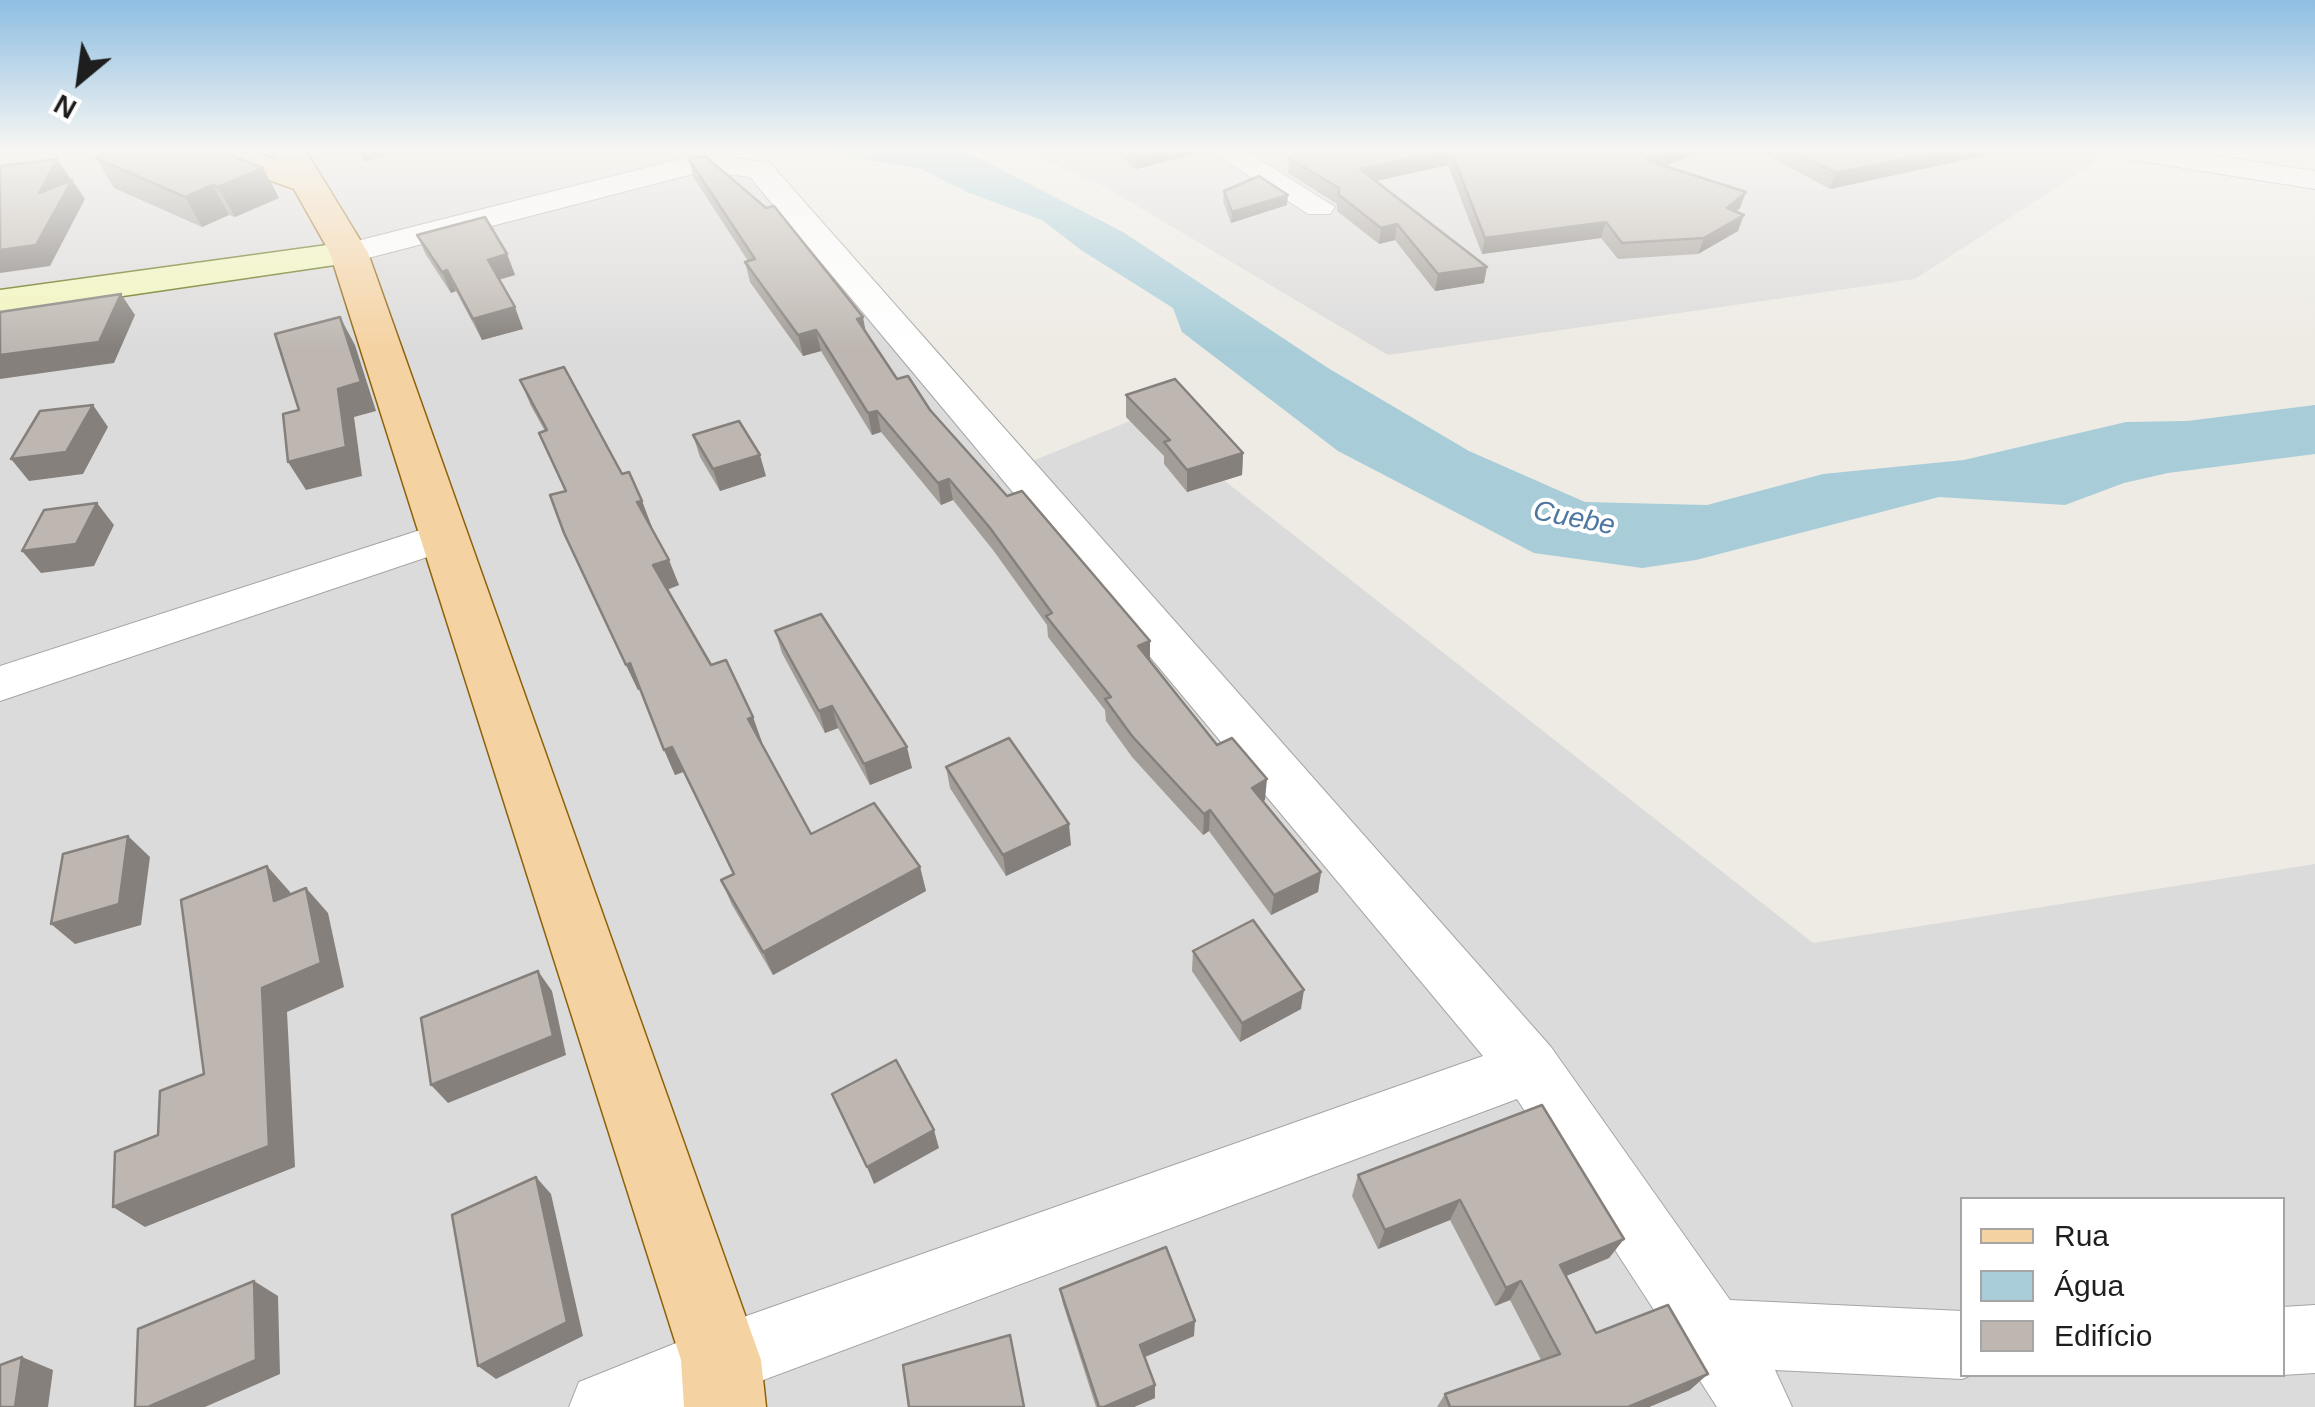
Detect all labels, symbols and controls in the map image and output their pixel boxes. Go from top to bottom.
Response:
north arrow [30,30,130,130]
text: N [49,88,82,125]
water label: Cuebe [1530,495,1618,543]
legend [1960,1197,2285,1377]
text: Rua [2054,1219,2109,1252]
text: Água [2054,1269,2124,1302]
text: Edifício [2054,1319,2152,1352]

